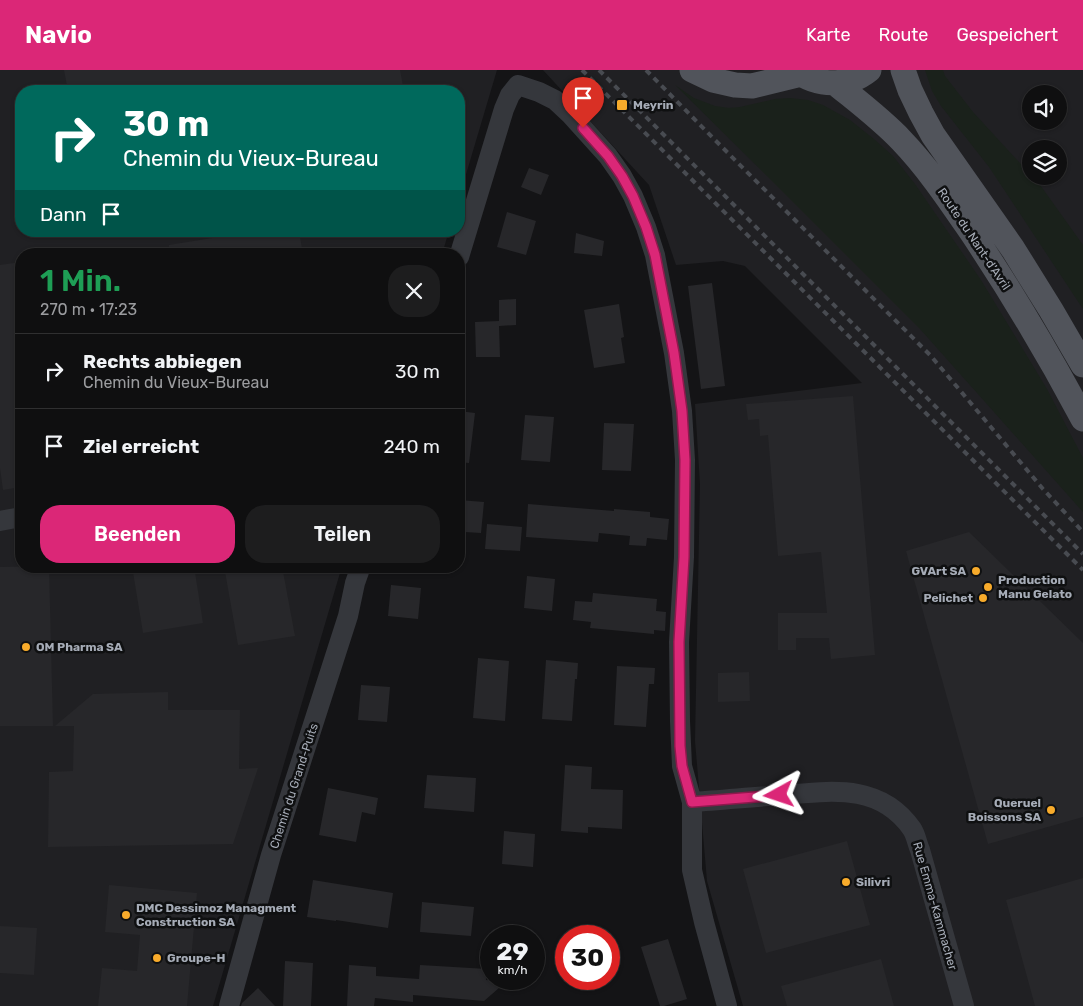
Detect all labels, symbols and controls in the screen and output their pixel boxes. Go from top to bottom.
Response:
text: Navio [25,21,92,49]
text: Karte [806,24,850,46]
text: Route [878,24,928,46]
text: Gespeichert [956,24,1058,46]
pin [562,77,604,128]
icon: arrive [569,84,597,112]
map controls [1022,85,1067,185]
button: sound [1022,85,1067,130]
marker: Meyrin [615,98,629,112]
place label: Meyrin [633,98,674,112]
text: 30 m [123,103,209,145]
icon: right [40,105,105,170]
button: layers [1022,140,1067,185]
text: Chemin du Vieux-Bureau [123,145,379,172]
street label: Route du Nant-d'Avril [935,185,1013,293]
icon: arrive [97,200,125,228]
text: Dann [40,203,87,226]
text: 1 Min. [40,263,121,299]
button: close [388,265,440,317]
text: 270 m · 17:23 [40,300,137,319]
text: Rechts abbiegen [83,350,242,373]
icon: right [40,357,68,385]
text: 30 m [395,360,440,383]
text: Chemin du Vieux-Bureau [83,373,269,392]
icon: arrive [40,432,68,460]
text: Ziel erreicht [83,435,199,458]
text: 240 m [384,435,440,458]
button: Beenden [40,505,235,563]
button: Teilen [245,505,440,563]
place label: GVArt SA [911,564,966,578]
marker: GVArt SA [970,565,982,577]
place label: Production Manu Gelato [998,573,1072,601]
marker: Production Manu Gelato [982,581,994,593]
place label: Pelichet [923,591,973,605]
marker: Pelichet [977,592,989,604]
place label: OM Pharma SA [36,640,123,654]
marker: OM Pharma SA [20,641,32,653]
street label: Chemin du Grand-Puits [267,721,321,851]
position arrow [752,768,804,820]
place label: Queruel Boissons SA [968,796,1041,824]
marker: Queruel Boissons SA [1045,804,1057,816]
street label: Rue Emma-Kammacher [910,840,960,972]
place label: Silivri [856,875,890,889]
marker: Silivri [840,876,852,888]
place label: DMC Dessimoz Managment Construction SA [136,901,297,929]
marker: DMC Dessimoz Managment Construction SA [120,909,132,921]
speed limit sign: 30 [555,925,620,990]
text: 29 [496,937,529,966]
place label: Groupe-H [167,951,225,965]
marker: Groupe-H [151,952,163,964]
text: km/h [498,963,527,977]

